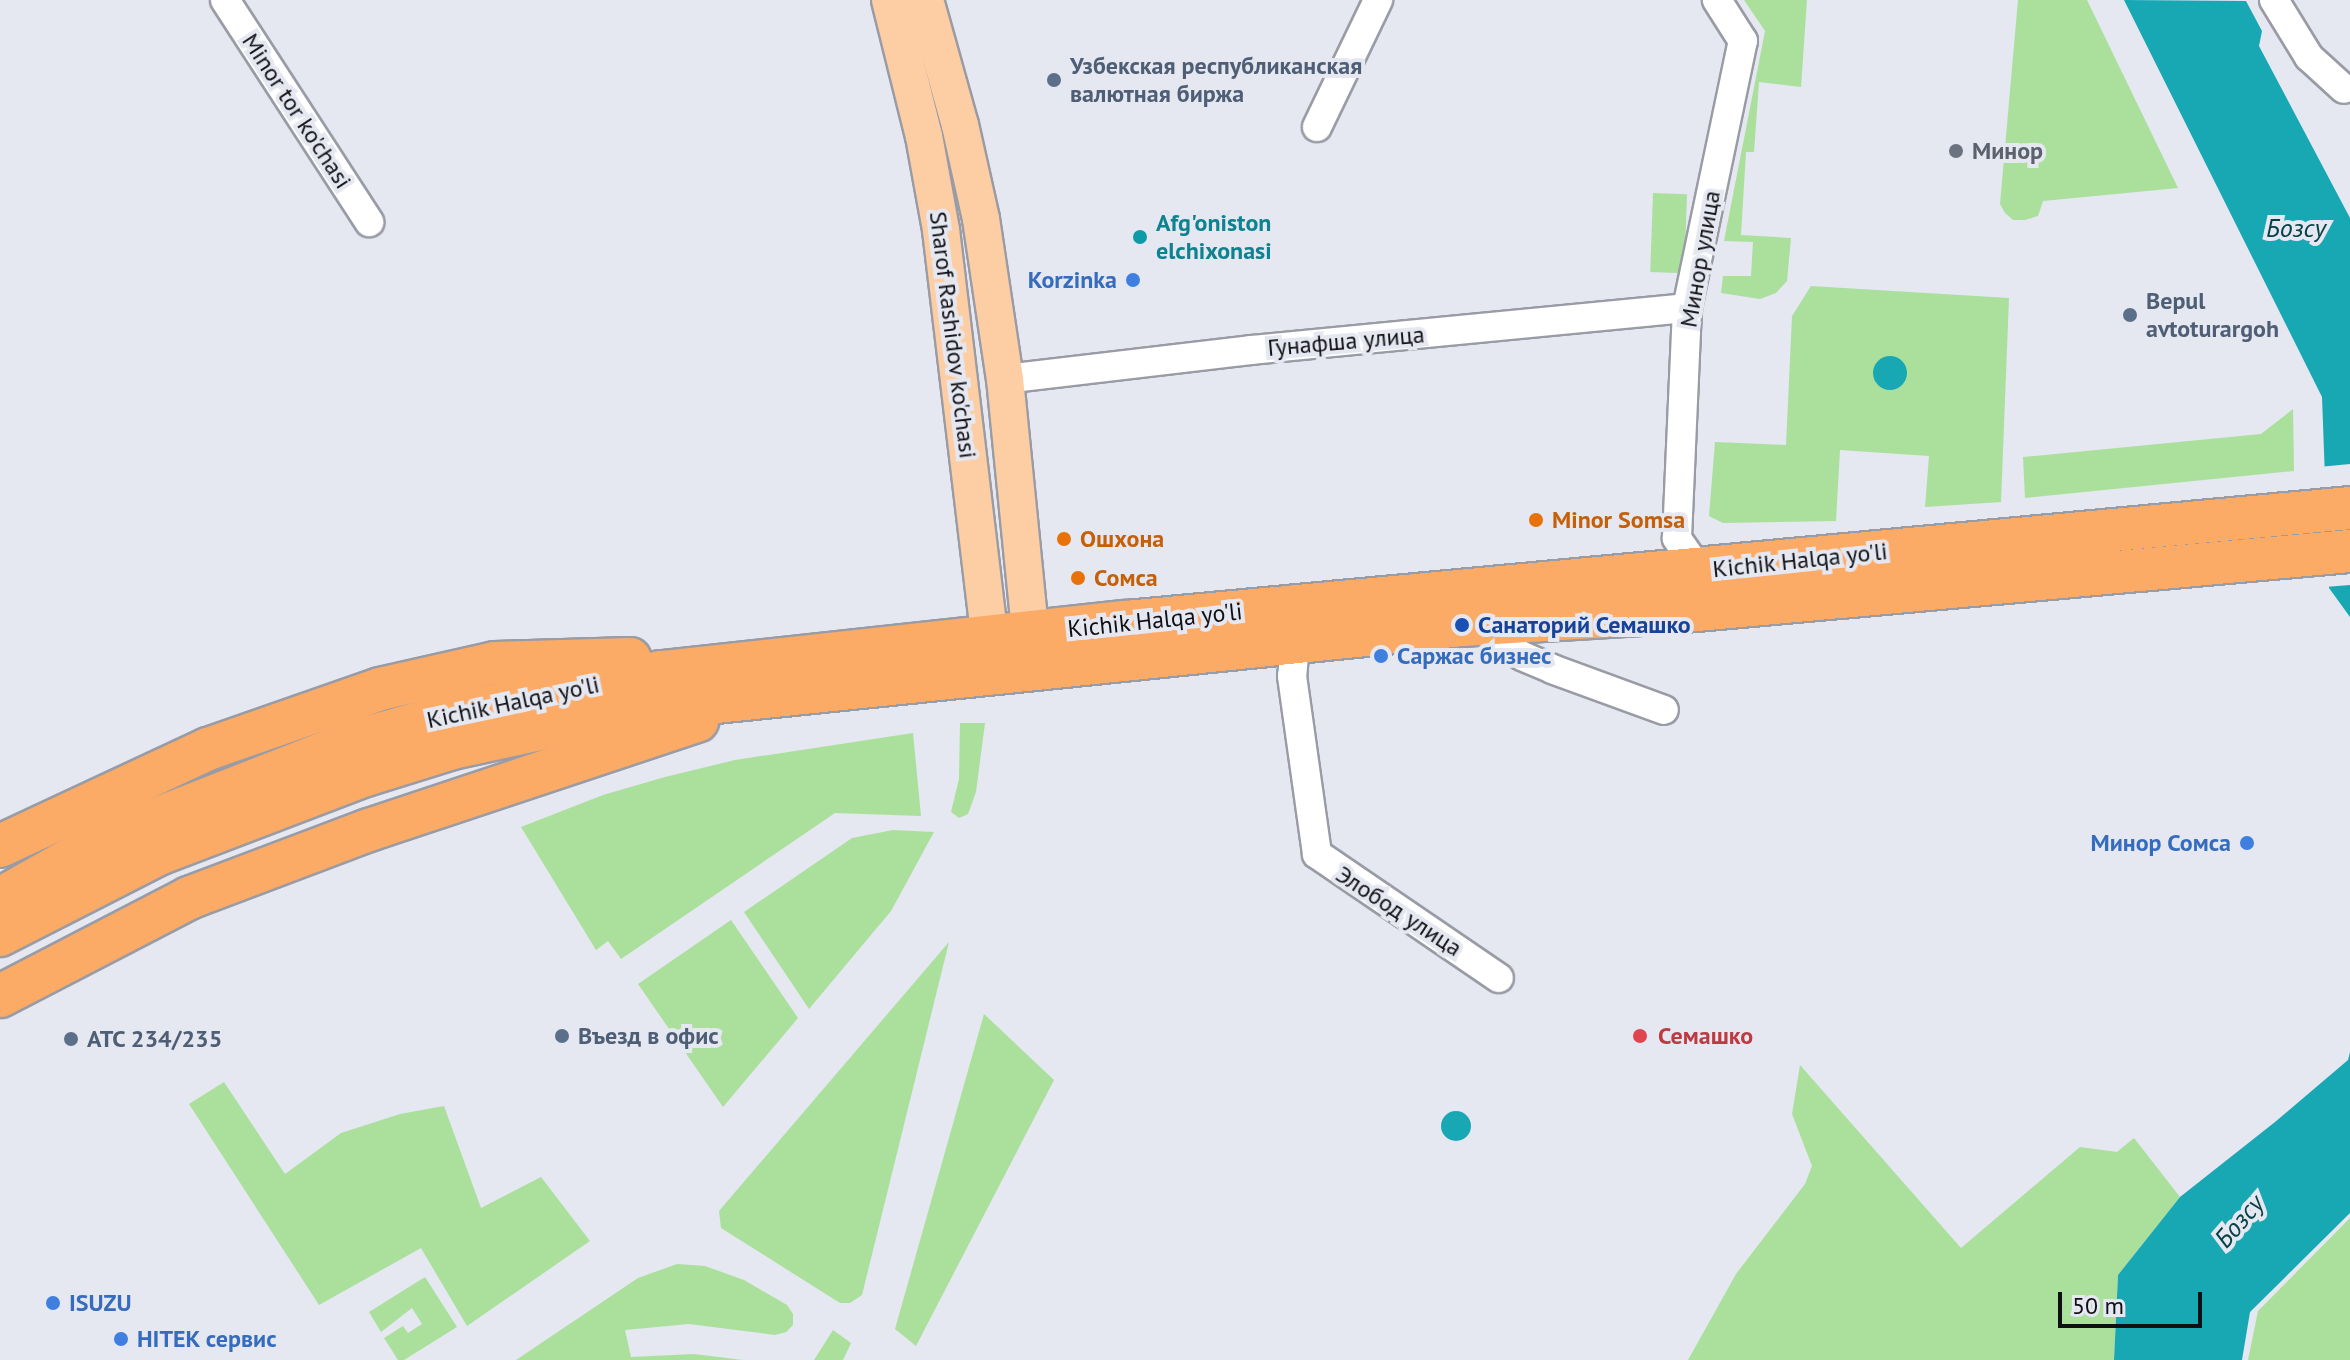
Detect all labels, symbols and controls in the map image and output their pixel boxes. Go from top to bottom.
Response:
street label: Minor tor ko'chasi [236,28,358,194]
place label: Узбекская республиканская валютная биржа [1070,52,1362,108]
marker: Узбекская республиканская валютная биржа [1045,71,1063,89]
place label: Минор [1972,137,2043,165]
marker: Минор [1947,142,1965,160]
street label: Минор улица [1674,188,1726,330]
street label: Sharof Rashidov ko'chasi [923,209,983,461]
place label: Afg'oniston elchixonasi [1156,209,1272,265]
water label: Бозсу [2266,212,2326,244]
marker: Afg'oniston elchixonasi [1131,228,1149,246]
place label: Korzinka [1028,266,1117,294]
marker: Korzinka [1124,271,1142,289]
place label: Bepul avtoturargoh [2146,287,2279,343]
marker: Bepul avtoturargoh [2121,306,2139,324]
street label: Гунафша улица [1266,320,1426,362]
place label: Minor Somsa [1552,506,1685,534]
marker: Minor Somsa [1527,511,1545,529]
place label: Ошхона [1080,525,1164,553]
marker: Ошхона [1055,530,1073,548]
street label: Kichik Halqa yo'li [1711,536,1889,584]
place label: Сомса [1094,564,1158,592]
marker: Сомса [1069,569,1087,587]
street label: Kichik Halqa yo'li [1066,596,1244,644]
place label: Санаторий Семашко [1478,611,1691,639]
marker: Санаторий Семашко [1453,616,1471,634]
place label: Саржас бизнес [1397,642,1552,670]
marker: Саржас бизнес [1372,647,1390,665]
street label: Kichik Halqa yo'li [424,670,602,734]
place label: Минор Сомса [2090,829,2231,857]
marker: Минор Сомса [2238,834,2256,852]
street label: Элобод улица [1331,860,1467,962]
place label: Въезд в офис [578,1022,719,1050]
place label: Семашко [1658,1022,1753,1050]
place label: ATC 234/235 [87,1025,223,1053]
marker: Семашко [1629,1025,1651,1047]
marker: Въезд в офис [553,1027,571,1045]
marker: ATC 234/235 [62,1030,80,1048]
water label: Бозсу [2208,1188,2270,1254]
scale bar [2062,1276,2206,1326]
place label: ISUZU [69,1289,132,1317]
text: 50 m [2072,1290,2124,1321]
marker: ISUZU [44,1294,62,1312]
place label: HITEK сервис [137,1325,277,1353]
marker: HITEK сервис [112,1330,130,1348]

